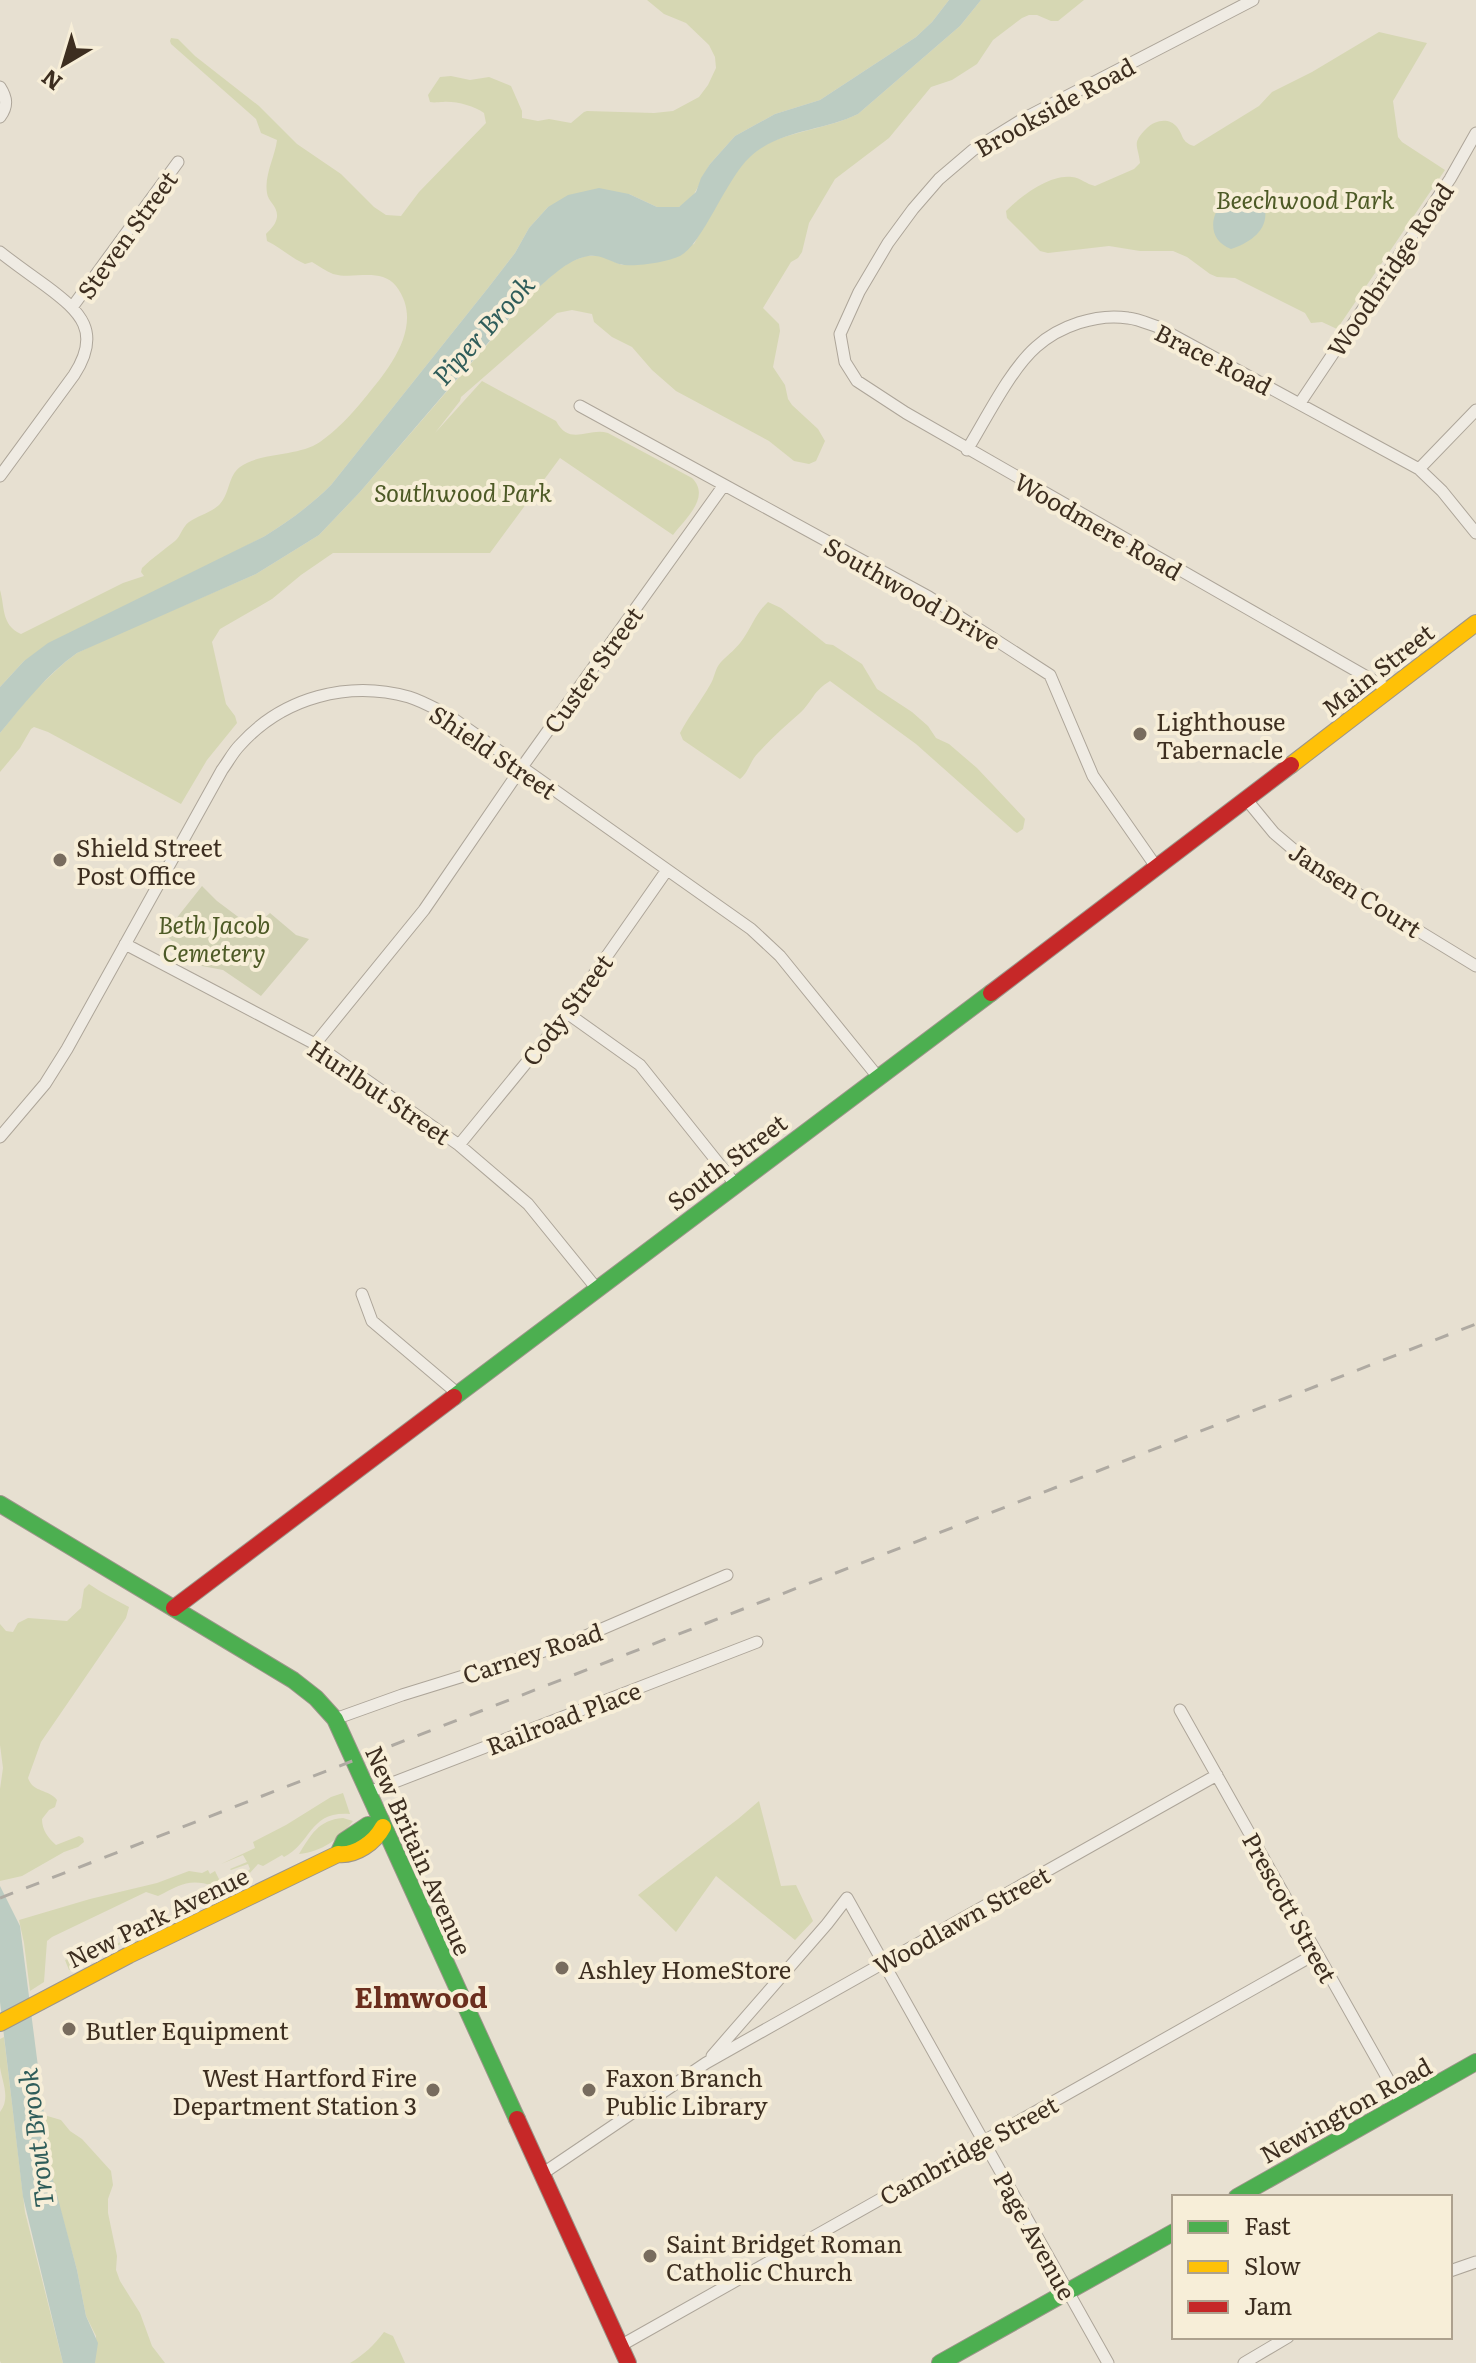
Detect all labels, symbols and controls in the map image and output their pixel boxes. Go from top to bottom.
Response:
north arrow [24,24,104,104]
street label: Brookside Road [968,47,1141,164]
text: N [33,62,68,100]
street label: Steven Street [67,162,185,305]
street label: Woodbridge Road [1318,175,1461,363]
park label: Beechwood Park [1216,181,1395,216]
water label: Piper Brook [422,265,543,393]
street label: Brace Road [1149,314,1279,403]
street label: Woodmere Road [1009,463,1190,587]
park label: Southwood Park [374,474,553,509]
street label: Southwood Drive [818,527,1008,657]
street label: Custer Street [534,598,650,740]
street label: Main Street [1313,614,1441,724]
street label: Shield Street [424,696,565,807]
place label: Lighthouse Tabernacle [1156,703,1286,766]
marker: Lighthouse Tabernacle [1131,725,1149,743]
place label: Shield Street Post Office [76,829,223,892]
street label: Jansen Court [1283,833,1429,945]
marker: Shield Street Post Office [51,851,69,869]
park label: Beth Jacob Cemetery [158,906,270,969]
street label: Cody Street [512,946,620,1072]
street label: Hurlbut Street [301,1030,459,1152]
street label: South Street [659,1104,793,1218]
street label: Carney Road [458,1613,607,1691]
street label: Railroad Place [481,1671,645,1763]
street label: New Britain Avenue [358,1740,482,1960]
street label: Prescott Street [1235,1826,1347,1989]
street label: Woodlawn Street [866,1856,1056,1982]
street label: New Park Avenue [60,1857,254,1975]
place label: Ashley HomeStore [578,1951,791,1986]
marker: Ashley HomeStore [553,1959,571,1977]
district label: Elmwood [354,1975,488,2017]
place label: Butler Equipment [85,2012,289,2047]
marker: Butler Equipment [60,2020,78,2038]
street label: Newington Road [1253,2047,1437,2171]
place label: West Hartford Fire Department Station 3 [172,2059,417,2122]
place label: Faxon Branch Public Library [605,2059,768,2122]
water label: Trout Brook [6,2066,62,2210]
marker: West Hartford Fire Department Station 3 [424,2081,442,2099]
marker: Faxon Branch Public Library [580,2081,598,2099]
street label: Cambridge Street [872,2085,1064,2213]
street label: Page Avenue [986,2164,1086,2306]
legend [1172,2195,1452,2339]
text: Fast [1244,2207,1291,2242]
place label: Saint Bridget Roman Catholic Church [666,2225,903,2288]
marker: Saint Bridget Roman Catholic Church [641,2247,659,2265]
text: Slow [1244,2247,1301,2282]
text: Jam [1244,2287,1292,2322]

